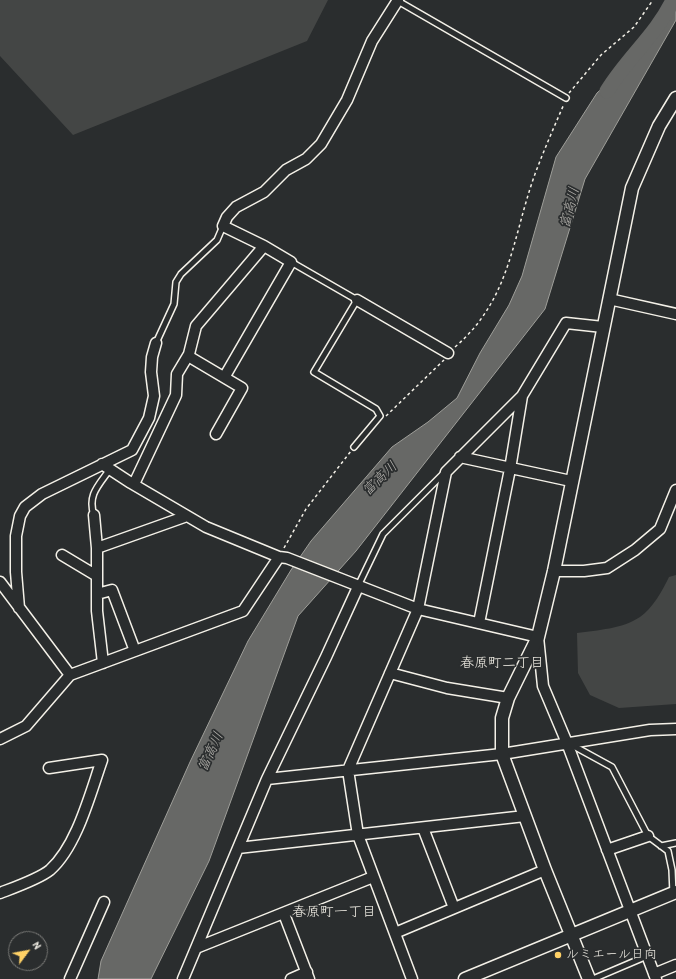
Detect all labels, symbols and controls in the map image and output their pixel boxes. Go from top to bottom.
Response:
water label: 富高川 [557,186,583,230]
water label: 富高川 [359,458,401,500]
district label: 春原町二丁目 [460,655,544,671]
water label: 富高川 [195,729,227,775]
district label: 春原町一丁目 [292,904,376,920]
north arrow [8,931,48,971]
text: N [30,939,45,951]
place label: ルミエール日向 [566,947,657,963]
marker: ルミエール日向 [553,950,563,960]

